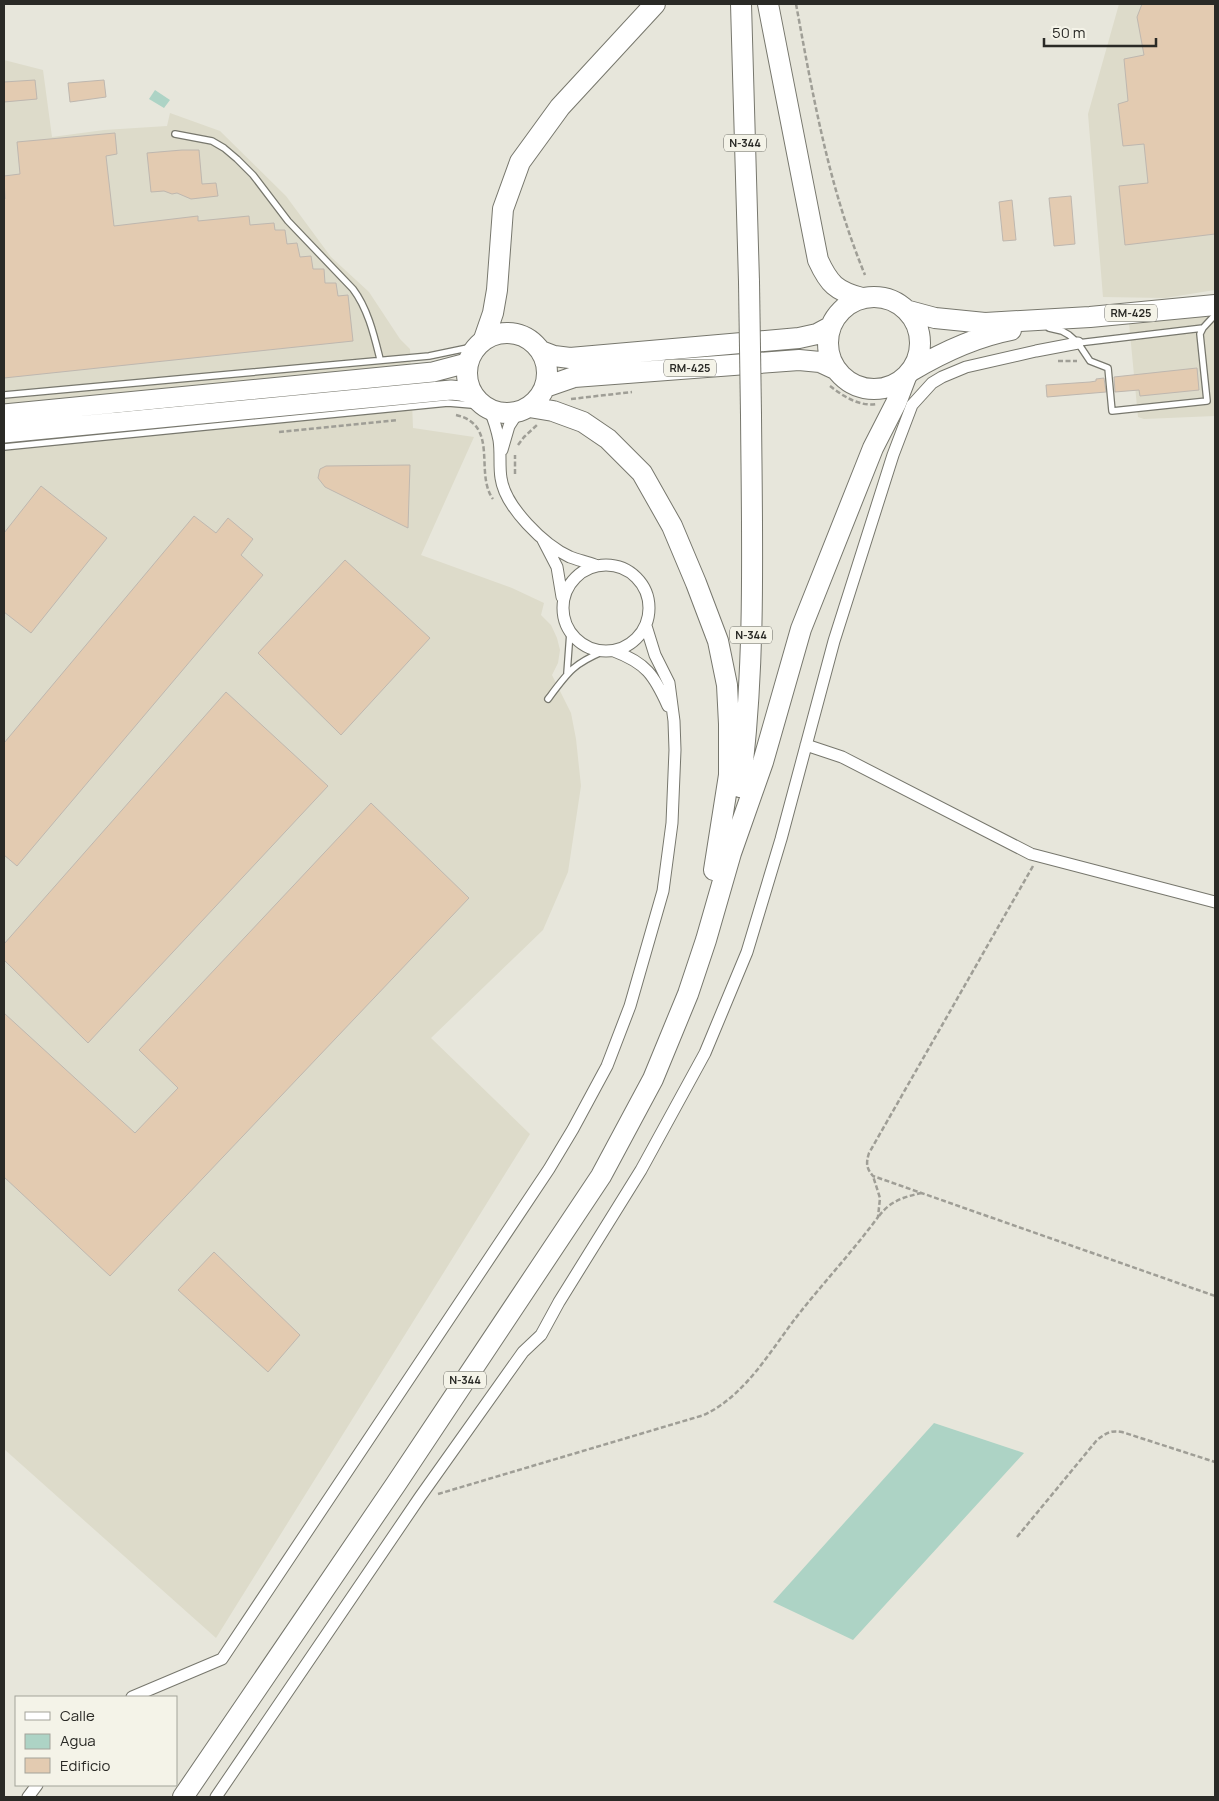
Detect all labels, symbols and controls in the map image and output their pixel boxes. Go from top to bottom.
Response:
scale bar [1044,15,1156,47]
text: 50 m [1052,22,1086,43]
road number: N-344 [724,134,766,152]
road number: RM-425 [1105,304,1157,322]
road number: RM-425 [664,359,716,376]
road number: N-344 [730,626,772,644]
road number: N-344 [444,1372,486,1388]
legend [15,1696,178,1786]
text: Calle [60,1705,95,1726]
text: Agua [60,1730,96,1751]
text: Edificio [60,1755,111,1776]

